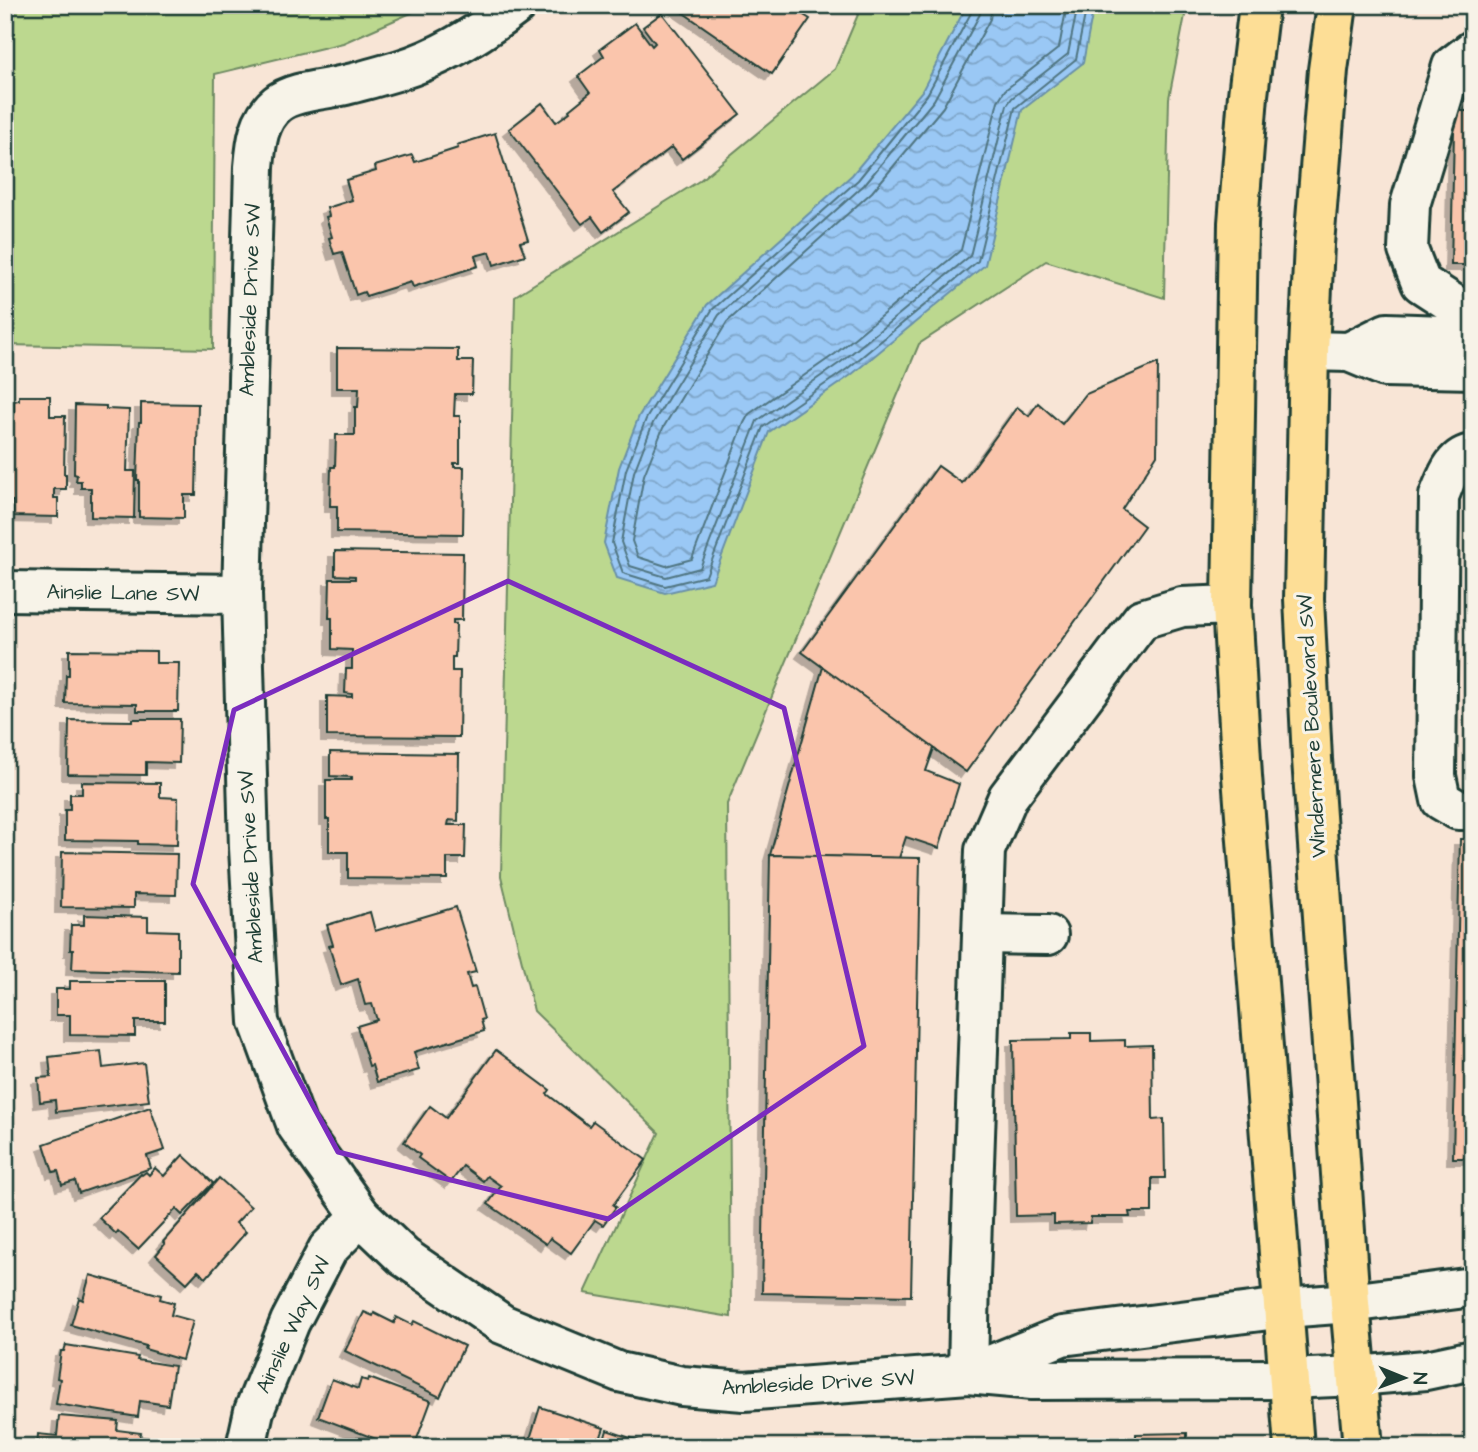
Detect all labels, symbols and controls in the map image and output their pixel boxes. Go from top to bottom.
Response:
street label: Ambleside Drive SW [232,203,268,397]
street label: Ainslie Lane SW [46,577,200,609]
street label: Windermere Boulevard SW [1291,593,1333,859]
street label: Ambleside Drive SW [231,770,271,964]
street label: Ainslie Way SW [249,1252,339,1399]
north arrow [1370,1344,1440,1414]
street label: Ambleside Drive SW [721,1363,915,1403]
text: N [1406,1372,1433,1385]

